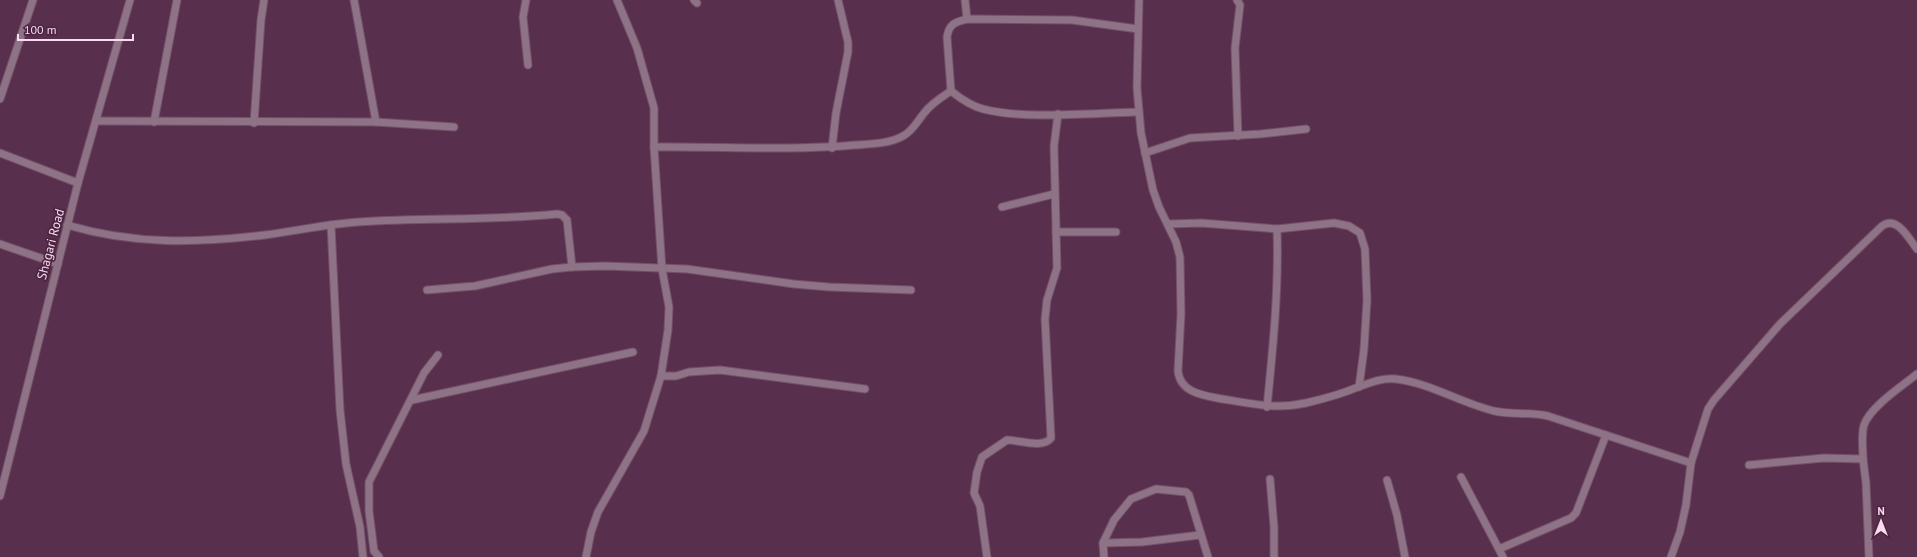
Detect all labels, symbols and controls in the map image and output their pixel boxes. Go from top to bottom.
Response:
scale bar [18,16,133,42]
text: 100 m [24,22,57,37]
street label: Shagari Road [33,207,68,281]
north arrow [1861,501,1901,541]
text: N [1877,504,1885,518]

